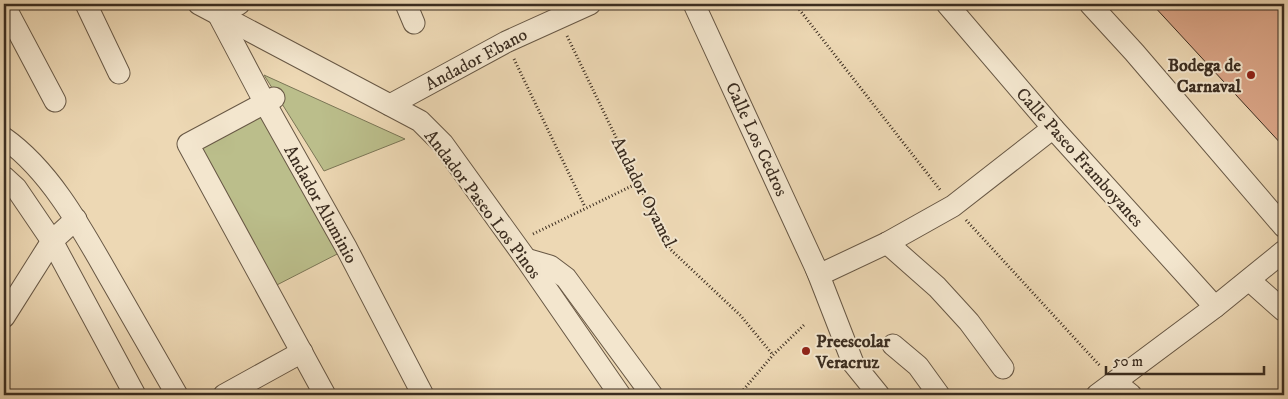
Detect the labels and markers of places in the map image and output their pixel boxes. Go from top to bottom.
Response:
place label: Bodega de Carnaval [1168,55,1242,98]
marker: Bodega de Carnaval [1245,69,1257,81]
place label: Preescolar Veracruz [815,331,891,374]
marker: Preescolar Veracruz [800,345,812,357]

